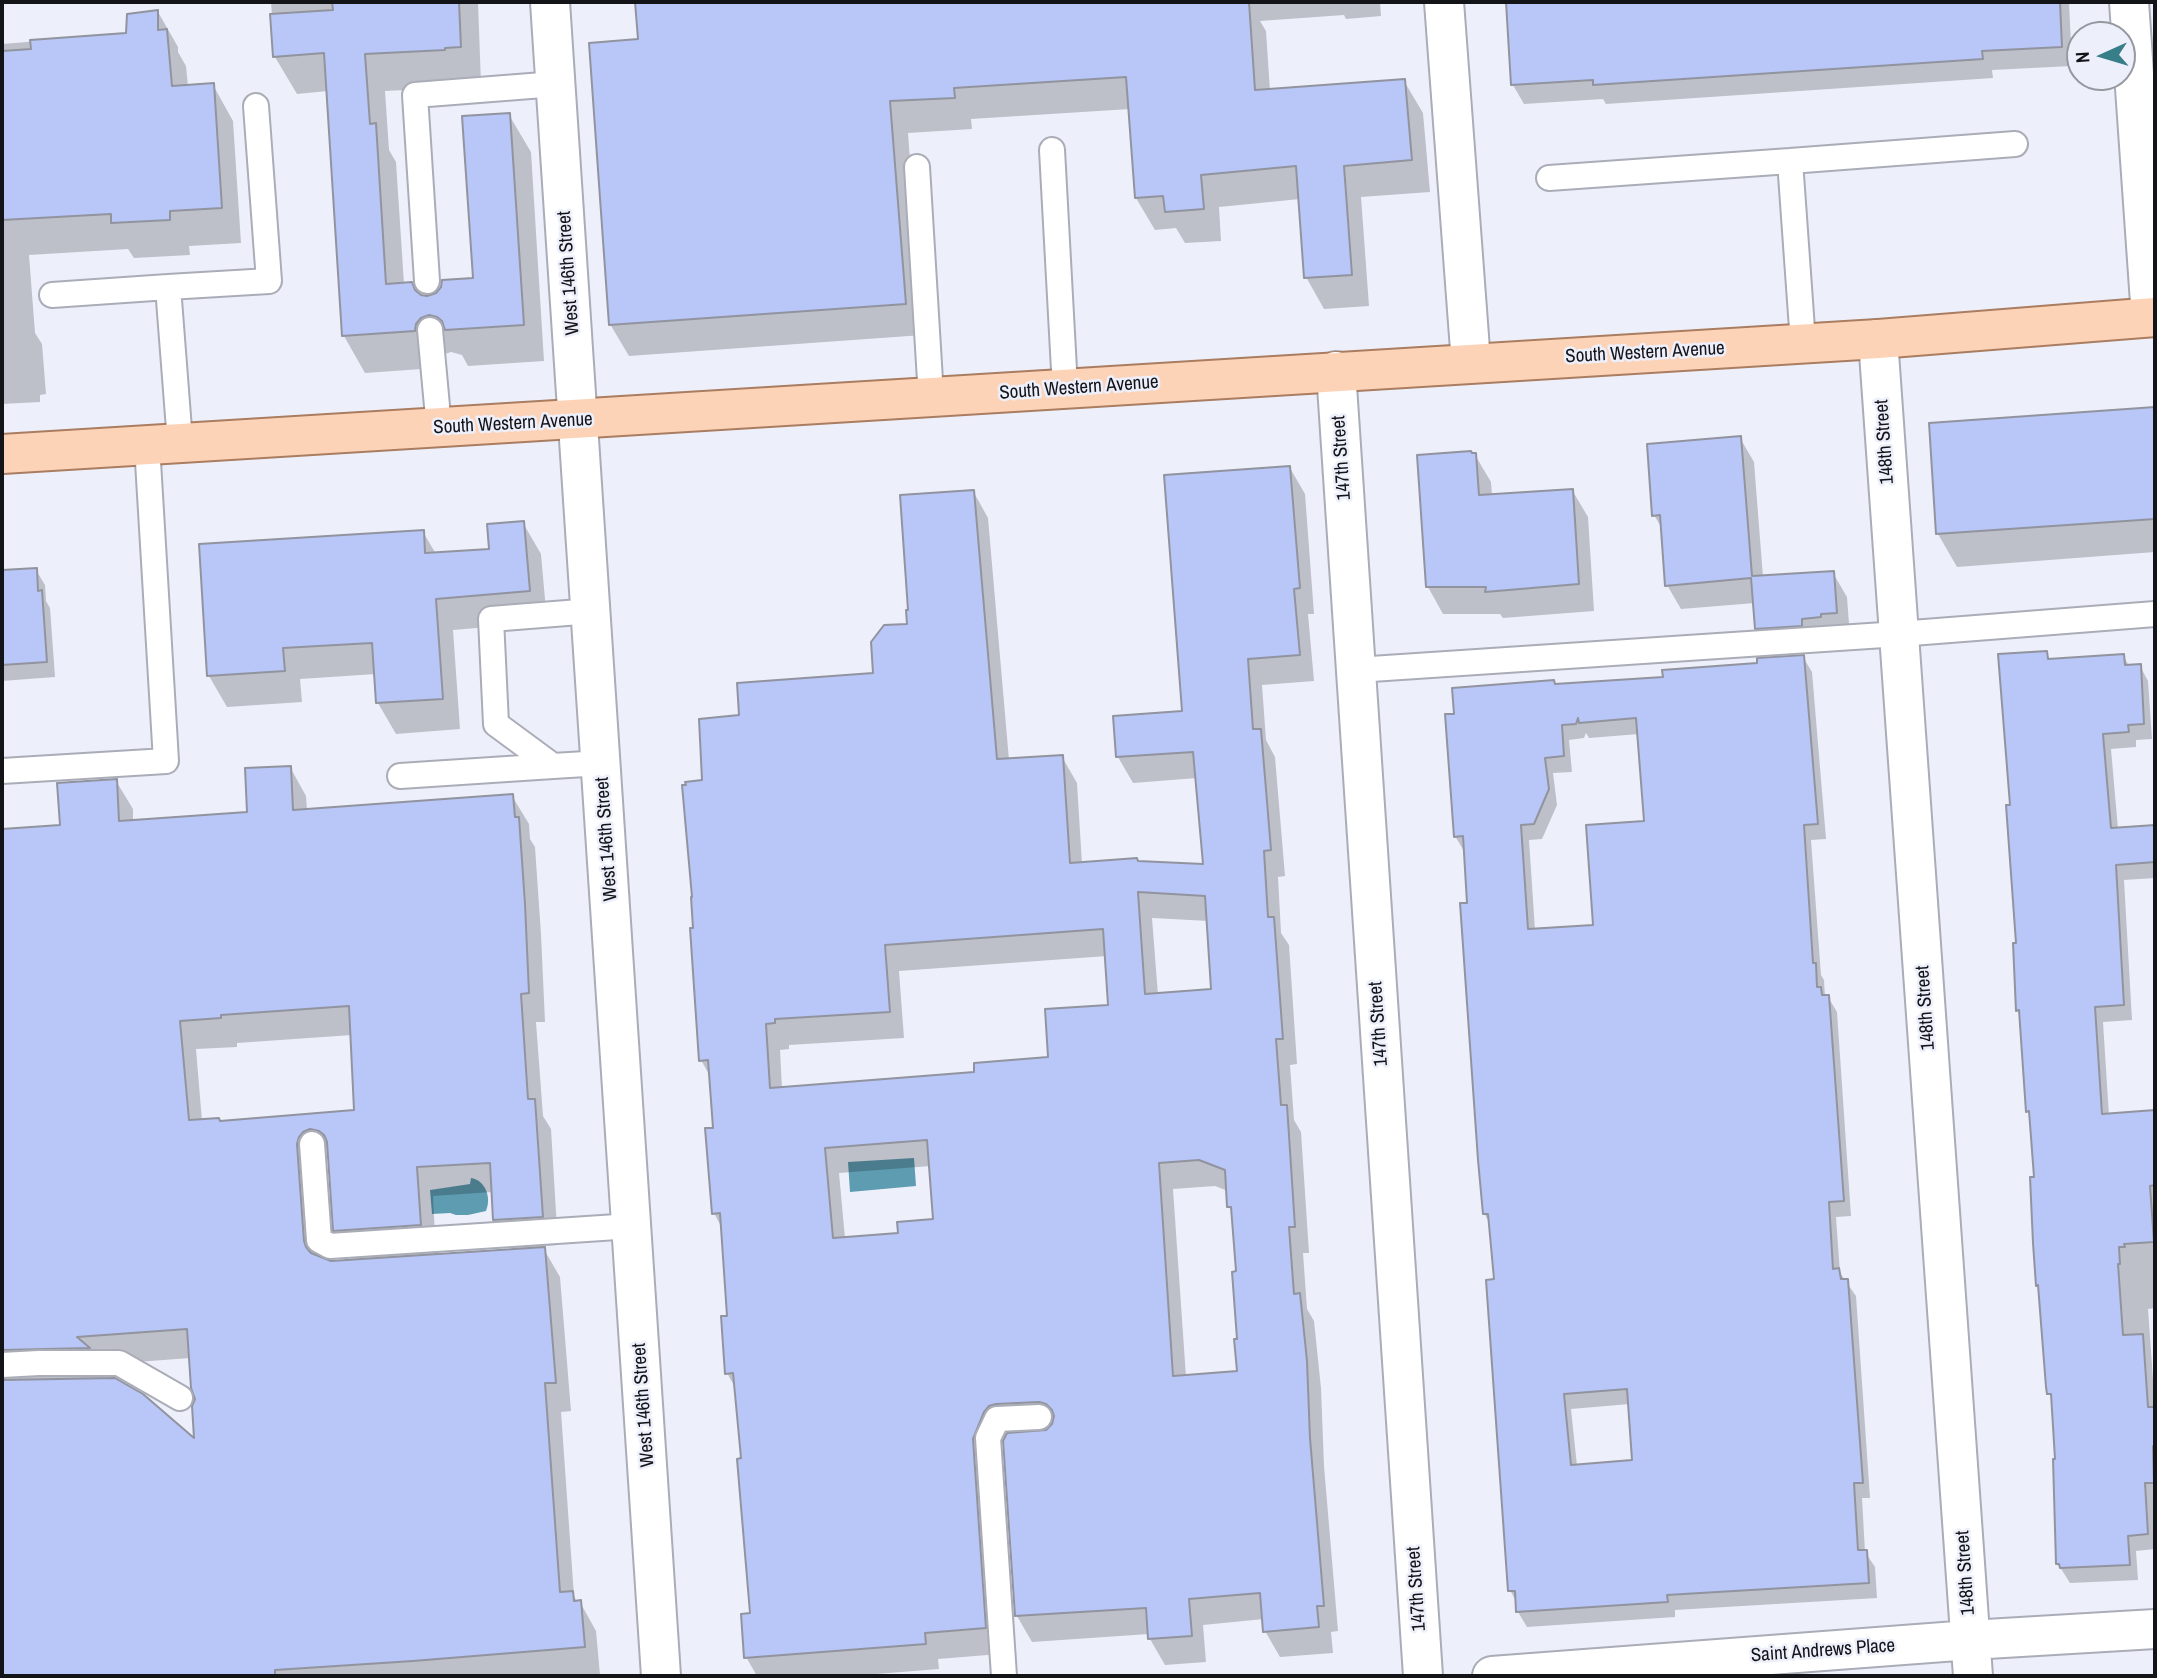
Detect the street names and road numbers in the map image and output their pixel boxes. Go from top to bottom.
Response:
street label: West 146th Street [553,210,585,336]
street label: South Western Avenue [1565,337,1725,369]
street label: South Western Avenue [999,371,1159,405]
street label: 148th Street [1871,399,1899,485]
street label: South Western Avenue [433,408,593,440]
street label: 147th Street [1328,415,1356,501]
street label: West 146th Street [591,776,623,902]
street label: 148th Street [1912,965,1940,1051]
street label: 147th Street [1365,981,1393,1067]
street label: West 146th Street [628,1342,660,1468]
street label: 148th Street [1952,1530,1980,1616]
street label: 147th Street [1403,1546,1431,1632]
street label: Saint Andrews Place [1750,1635,1896,1667]

